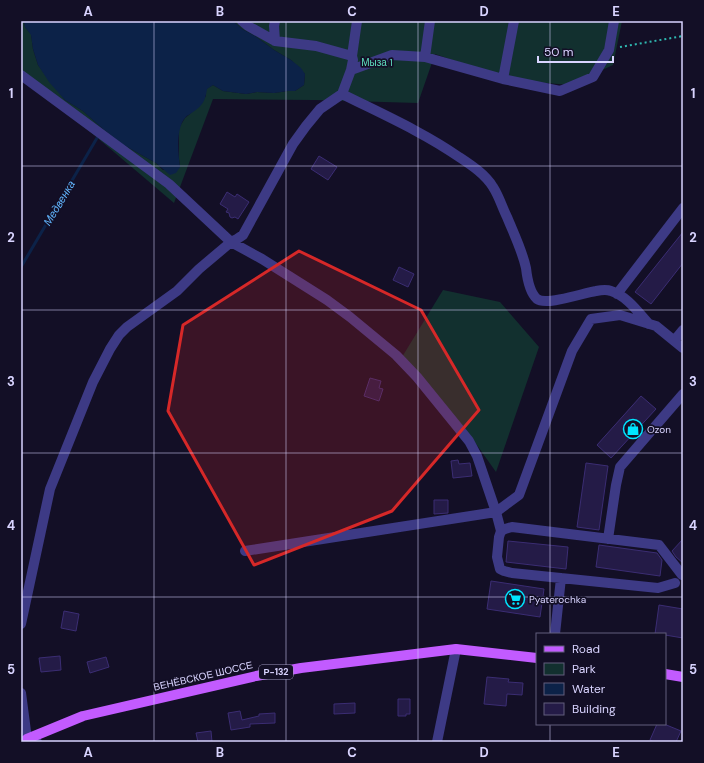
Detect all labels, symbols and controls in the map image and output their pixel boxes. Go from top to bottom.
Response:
text: A [83,3,93,20]
text: B [216,3,224,20]
text: C [347,3,357,20]
text: D [479,3,489,20]
text: E [612,3,620,20]
scale bar [538,38,613,64]
text: 50 m [544,44,573,60]
park label: Мыза 1 [361,56,393,69]
text: 1 [9,85,13,102]
text: 1 [691,85,695,102]
water label: Медвенка [40,178,78,228]
text: 2 [7,229,15,246]
text: 2 [689,229,697,246]
text: 3 [7,373,15,390]
text: 3 [689,373,697,390]
shop icon: Ozon [622,418,644,440]
place label: Ozon [647,423,671,436]
text: 4 [7,517,15,534]
text: 4 [689,517,697,534]
supermarket icon: Pyaterochka [504,588,526,610]
place label: Pyaterochka [529,593,586,606]
legend [536,633,666,725]
text: Road [572,641,600,657]
street label: ВЕНЁВСКОЕ ШОССЕ [152,658,254,694]
text: 5 [7,661,15,678]
text: Park [572,661,596,677]
text: 5 [689,661,697,678]
road number: Р-132 [259,665,293,679]
text: Water [572,681,606,697]
text: Building [572,701,616,717]
text: A [83,744,93,761]
text: B [216,744,224,761]
text: C [347,744,357,761]
text: D [479,744,489,761]
text: E [612,744,620,761]

